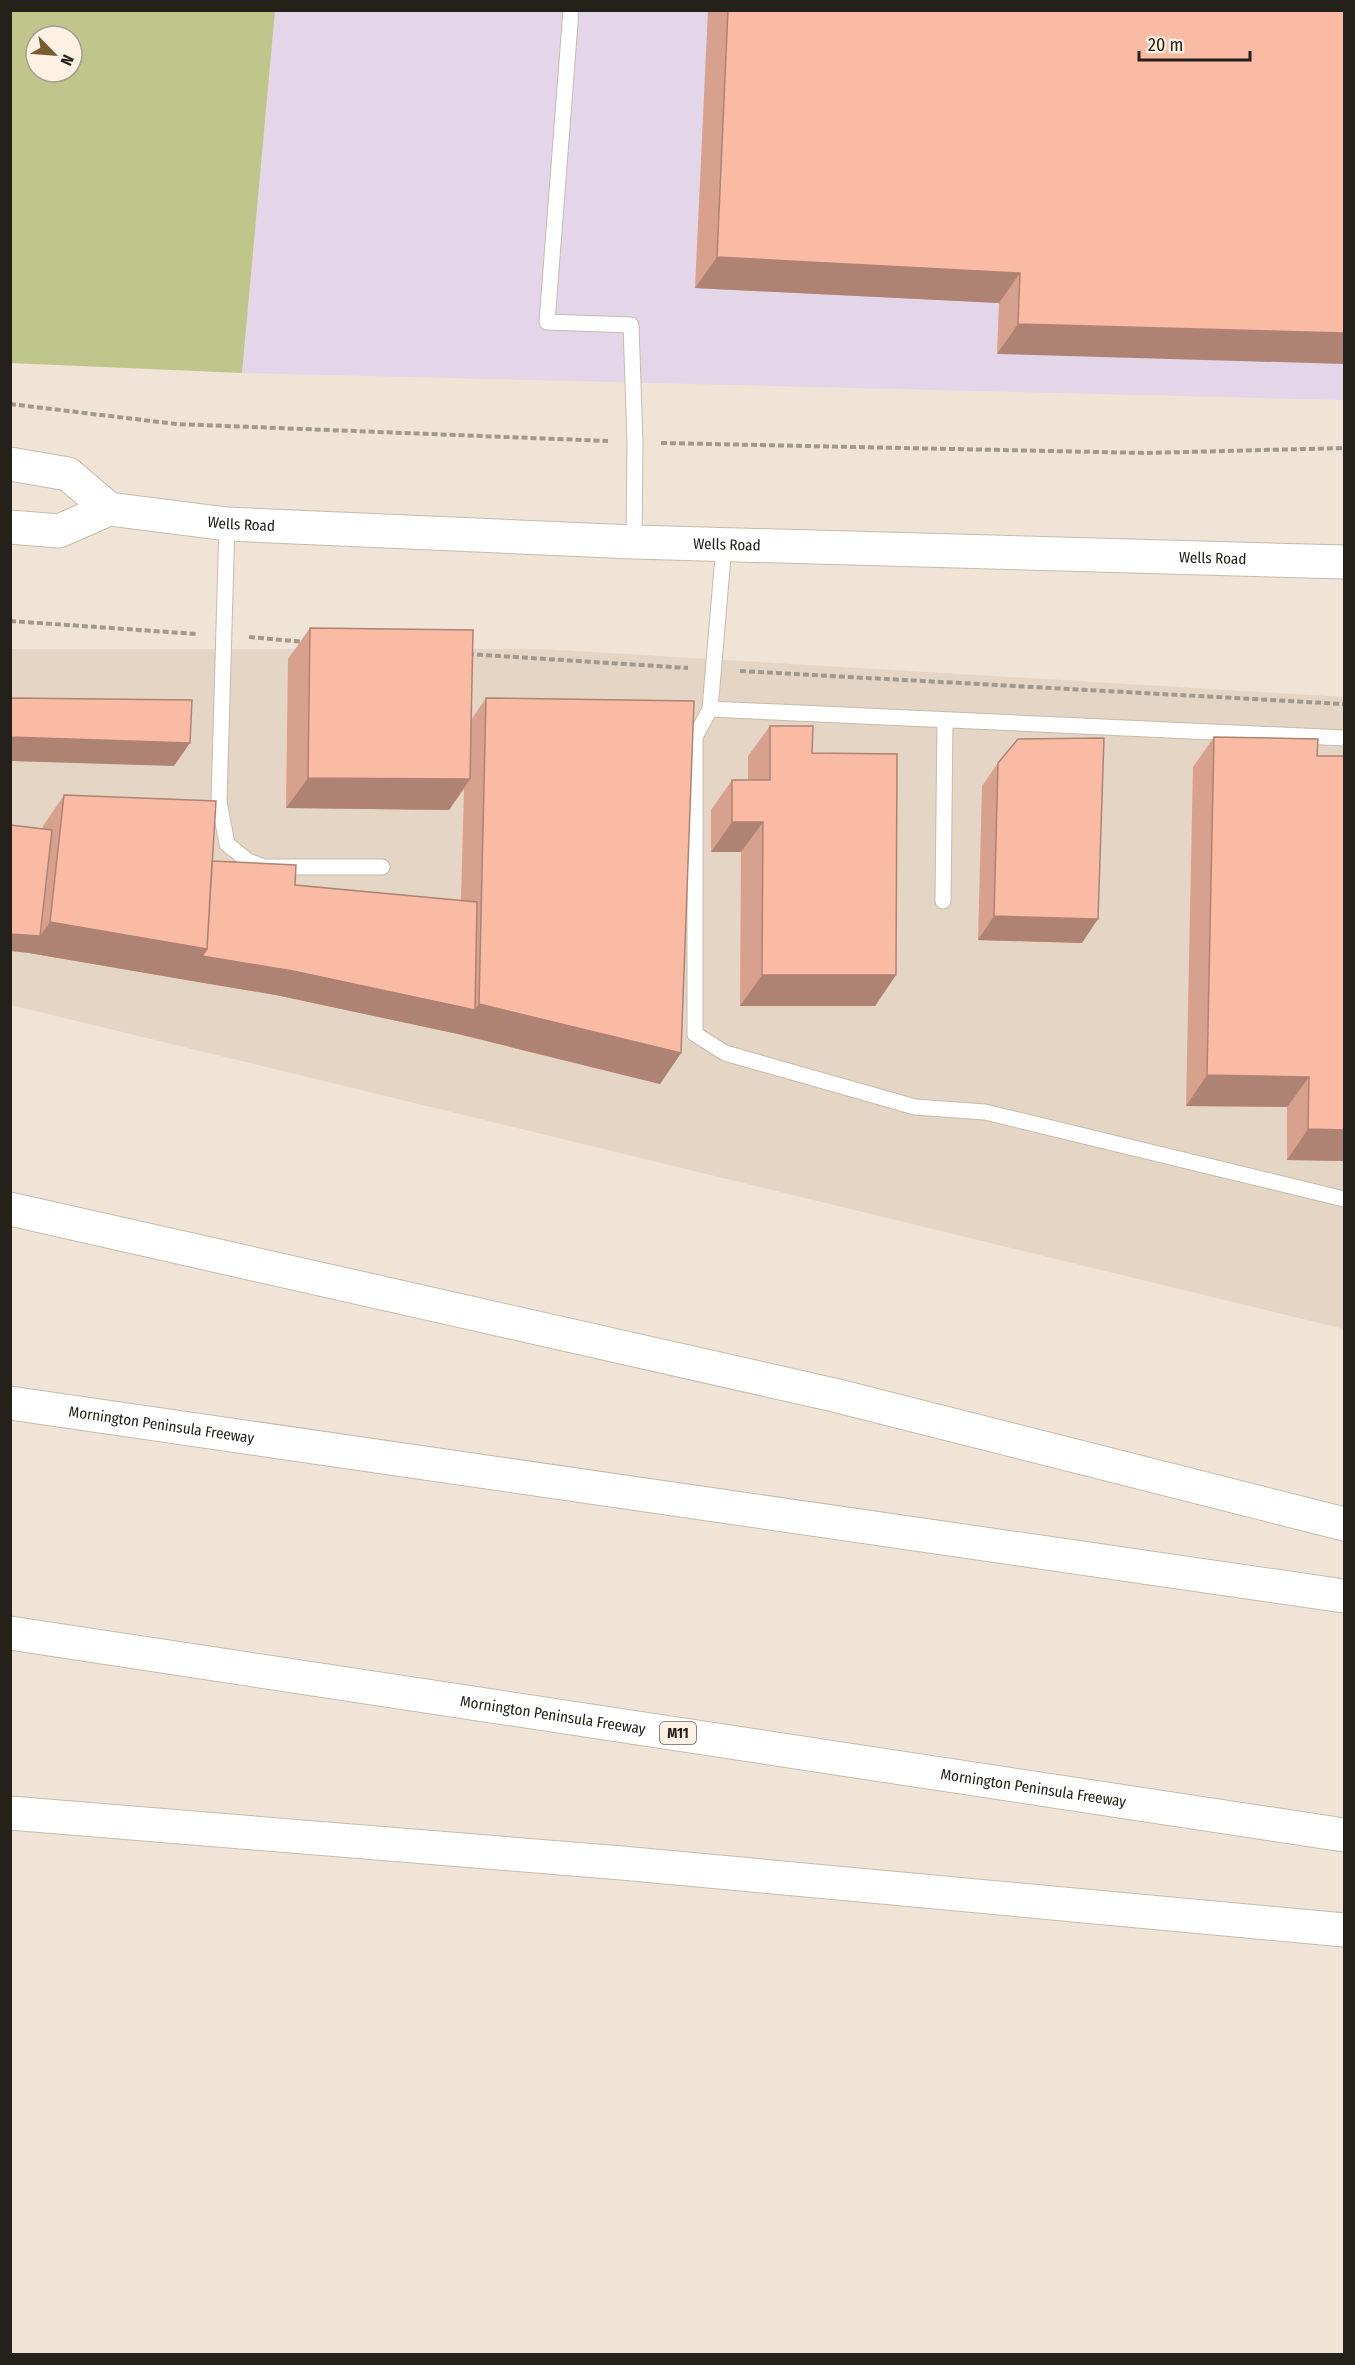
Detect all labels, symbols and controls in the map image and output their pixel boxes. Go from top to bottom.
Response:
north arrow [24,24,84,84]
scale bar [1139,24,1250,62]
text: 20 m [1148,34,1183,56]
text: N [57,52,78,68]
street label: Wells Road [207,513,275,535]
street label: Wells Road [693,535,761,555]
street label: Wells Road [1179,548,1247,568]
street label: Mornington Peninsula Freeway [68,1403,256,1447]
street label: Mornington Peninsula Freeway [459,1692,647,1738]
road number: M11 [660,1722,696,1744]
street label: Mornington Peninsula Freeway [939,1765,1127,1811]

